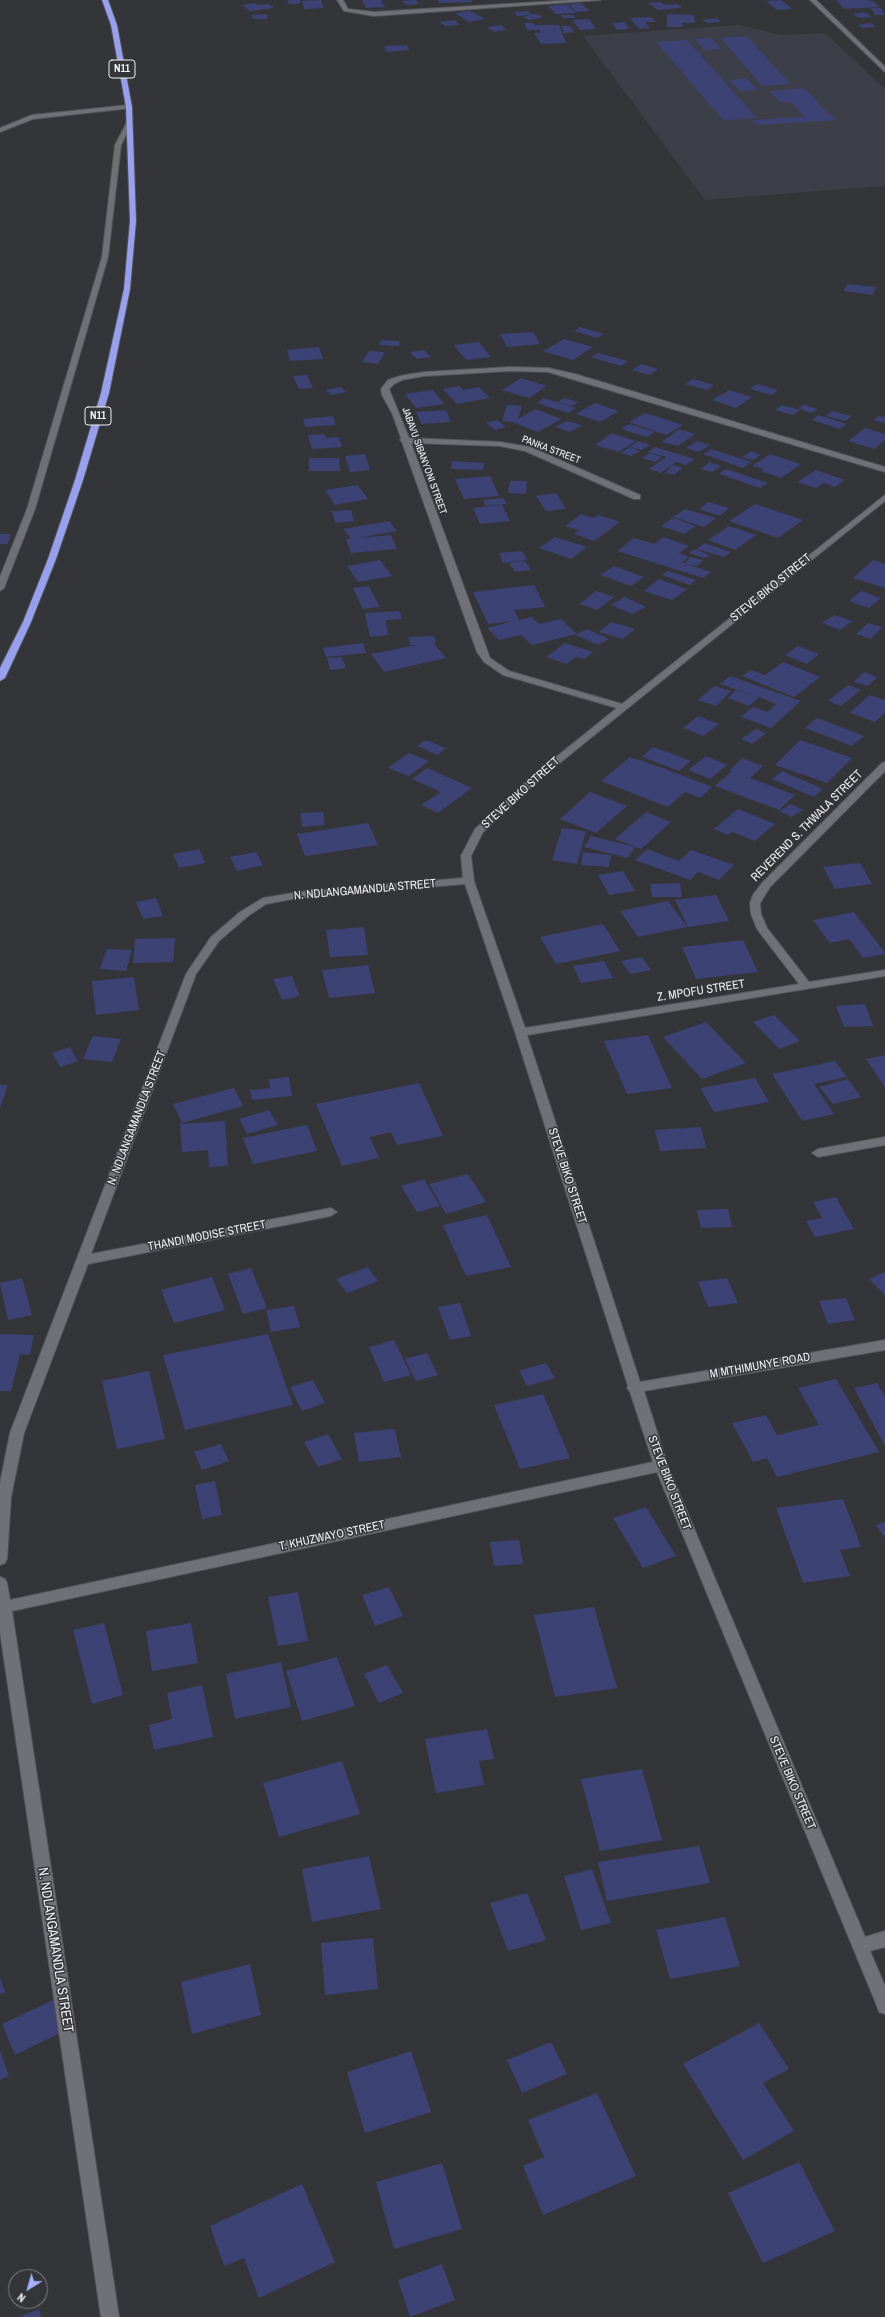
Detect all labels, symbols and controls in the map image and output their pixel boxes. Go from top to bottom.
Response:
road number: N11 [109,60,135,78]
street label: JABAVU SIBANYONI STREET [399,406,449,516]
road number: N11 [85,407,111,425]
street label: PANKA STREET [520,433,582,467]
street label: STEVE BIKO STREET [728,551,814,625]
street label: STEVE BIKO STREET [479,754,563,832]
street label: REVEREND S. THWALA STREET [748,767,866,885]
street label: N. NDLANGAMANDLA STREET [293,877,437,903]
street label: Z. MPOFU STREET [656,977,746,1005]
street label: N. NDLANGAMANDLA STREET [105,1049,169,1187]
street label: STEVE BIKO STREET [545,1126,589,1226]
street label: THANDI MODISE STREET [147,1218,267,1254]
street label: M MTHIMUNYE ROAD [709,1350,811,1382]
street label: STEVE BIKO STREET [644,1434,694,1532]
street label: T. KHUZWAYO STREET [278,1518,386,1554]
street label: STEVE BIKO STREET [766,1734,818,1832]
street label: N. NDLANGAMANDLA STREET [34,1866,76,2034]
north arrow [8,2269,48,2309]
text: N [15,2290,28,2305]

